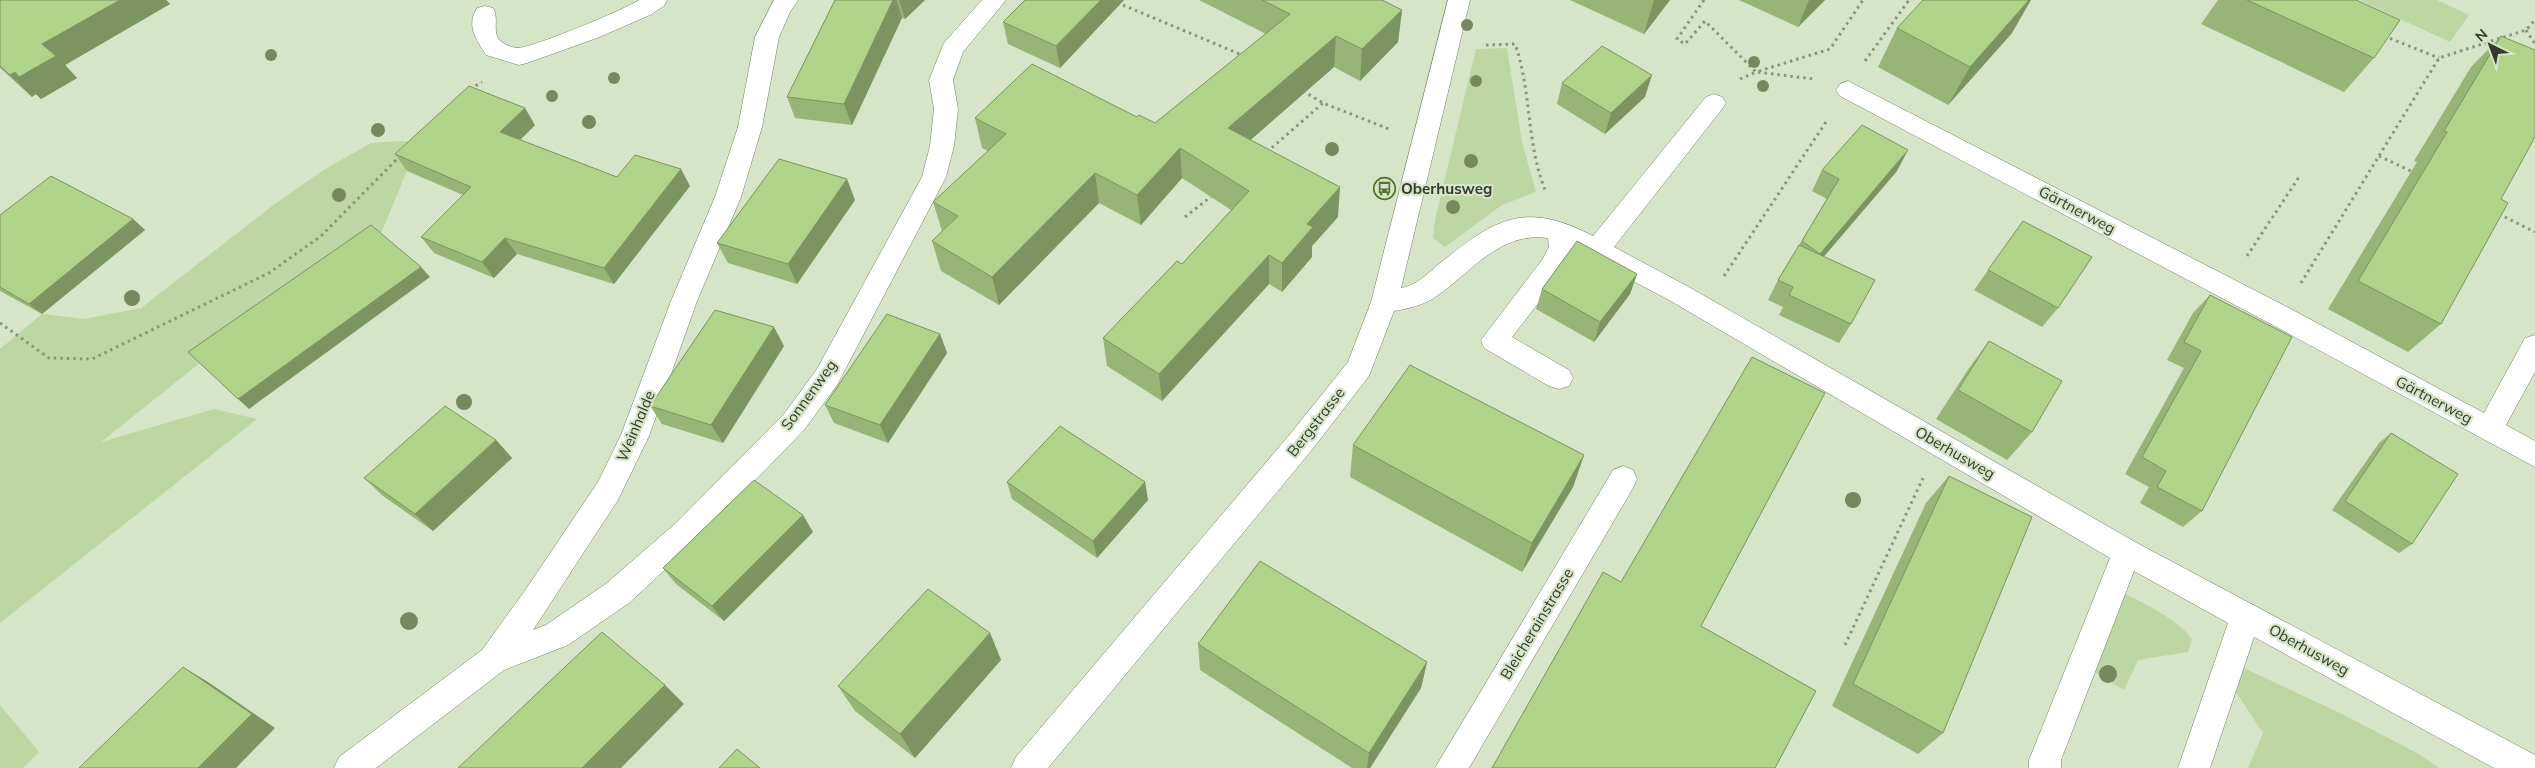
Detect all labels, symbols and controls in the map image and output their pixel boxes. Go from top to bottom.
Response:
north arrow [2465,20,2515,70]
text: N [2471,25,2491,46]
bus stop icon: Oberhusweg [1373,177,1397,201]
place label: Oberhusweg [1401,179,1492,198]
street label: Gärtnerweg [2036,181,2119,238]
street label: Sonnenweg [777,356,841,434]
street label: Gärtnerweg [2393,371,2476,428]
street label: Bergstrasse [1283,383,1349,460]
street label: Weinhalde [612,388,659,464]
street label: Oberhusweg [1912,422,1999,483]
street label: Bleicherainstrasse [1496,565,1577,683]
street label: Oberhusweg [2266,620,2353,679]

